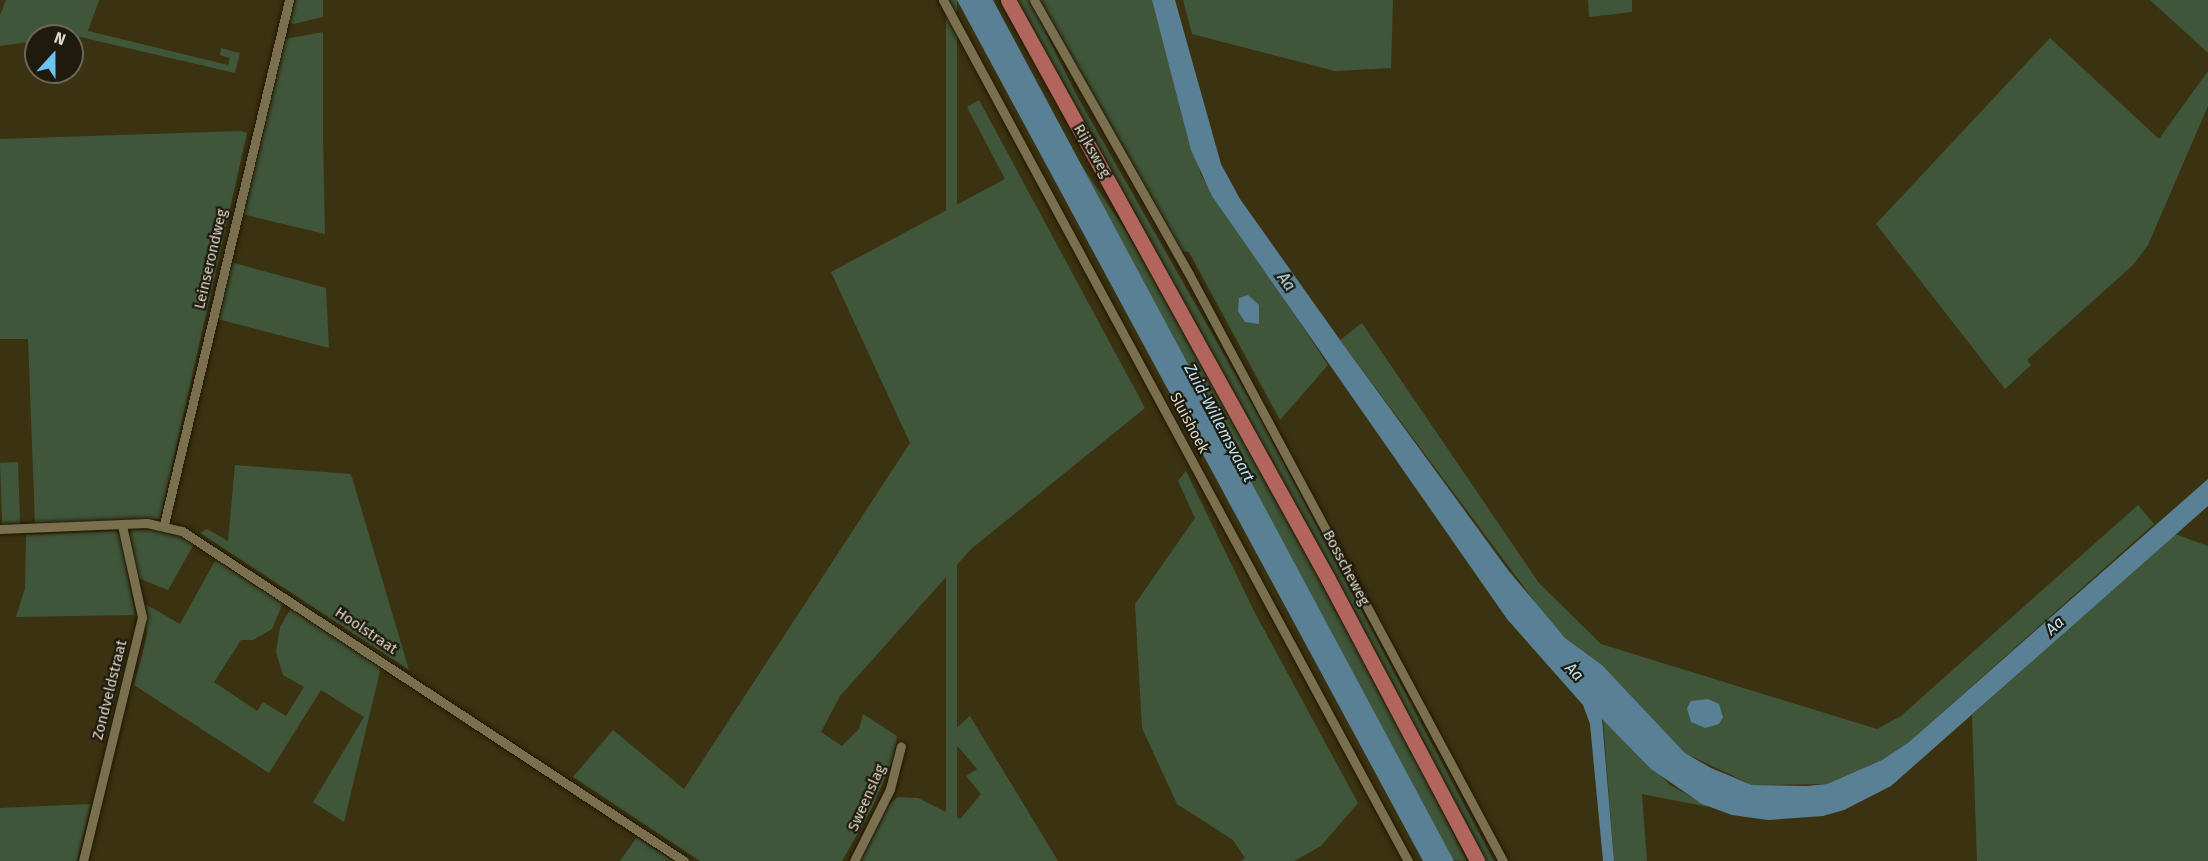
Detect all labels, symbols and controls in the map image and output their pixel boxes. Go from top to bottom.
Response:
north arrow [24,24,84,84]
text: N [52,28,68,49]
street label: Rijksweg [1070,121,1114,181]
street label: Leinserondweg [191,207,231,311]
water label: Aa [1273,269,1299,295]
water label: Zuid-Willemsvaart [1180,361,1258,485]
street label: Sluishoek [1166,390,1212,456]
street label: Bosscheweg [1319,527,1373,609]
street label: Hoolstraat [331,604,401,658]
water label: Aa [2042,613,2068,639]
street label: Zondveldstraat [89,638,131,742]
water label: Aa [1561,659,1587,685]
street label: Sweenslag [844,762,890,834]

